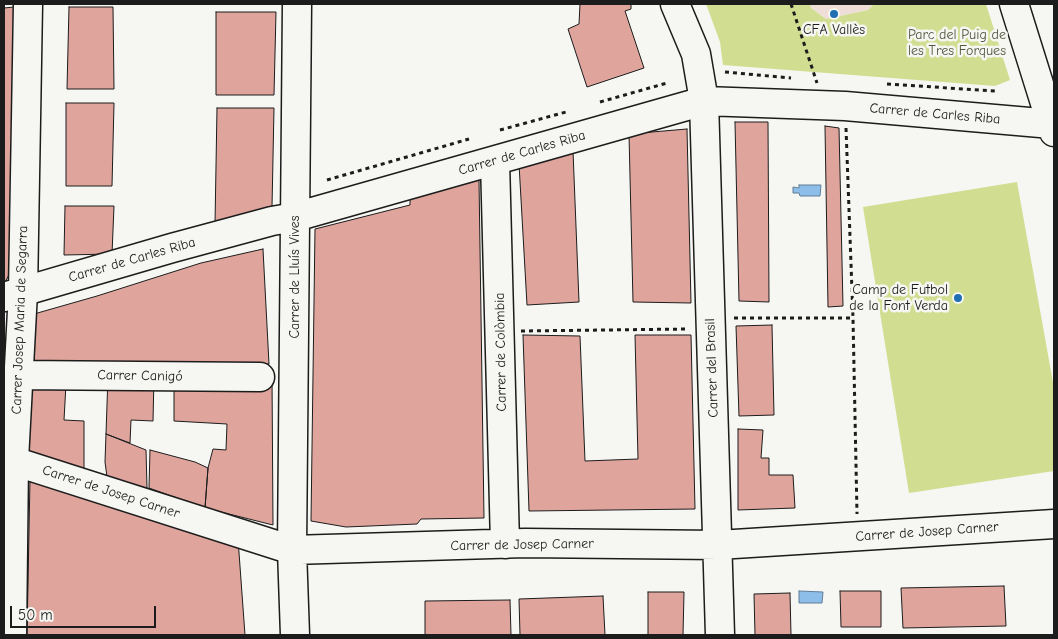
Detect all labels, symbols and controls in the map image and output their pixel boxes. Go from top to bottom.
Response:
marker: CFA Vallès [828,8,840,20]
place label: CFA Vallès [803,22,865,38]
park label: Parc del Puig de les Tres Forques [908,27,1006,59]
street label: Carrer de Carles Riba [869,100,1001,128]
street label: Carrer de Carles Riba [457,127,587,179]
street label: Carrer de Lluís Vives [287,215,303,339]
street label: Carrer Josep Maria de Segarra [8,225,32,415]
street label: Carrer de Carles Riba [67,234,197,286]
place label: Camp de Futbol de la Font Verda [849,282,948,314]
street label: Carrer de Colòmbia [492,292,510,412]
marker: Camp de Futbol de la Font Verda [952,292,964,304]
street label: Carrer del Brasil [702,318,722,418]
street label: Carrer Canigó [97,367,183,385]
street label: Carrer de Josep Carner [40,462,182,522]
street label: Carrer de Josep Carner [855,519,999,545]
street label: Carrer de Josep Carner [450,535,594,555]
scale bar [12,596,159,628]
text: 50 m [18,606,53,624]

